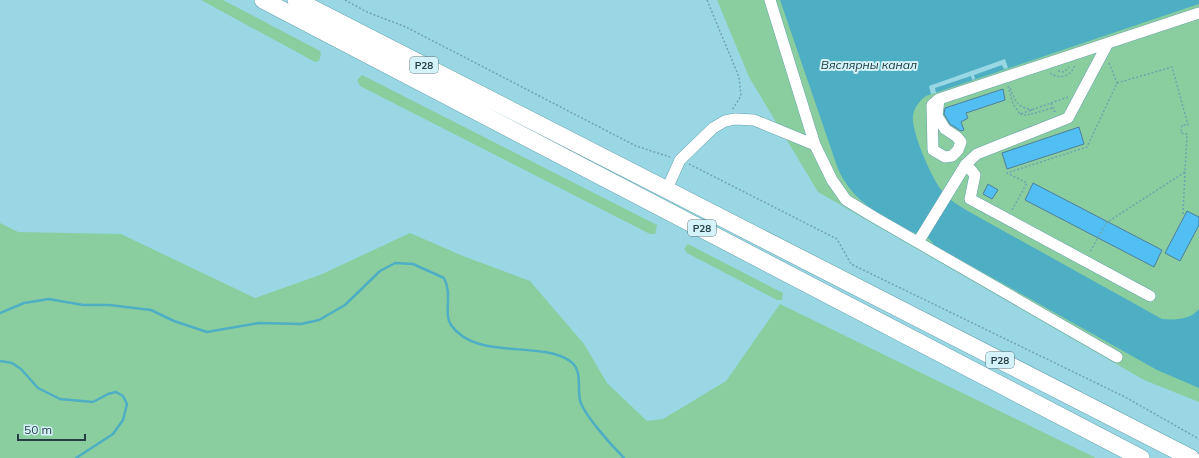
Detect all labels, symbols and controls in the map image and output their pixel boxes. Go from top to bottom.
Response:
road number: Р28 [410,57,438,73]
water label: Вяслярны канал [821,57,917,72]
road number: Р28 [688,220,716,236]
road number: Р28 [986,352,1014,368]
scale bar [18,416,85,442]
text: 50 m [24,422,52,437]

